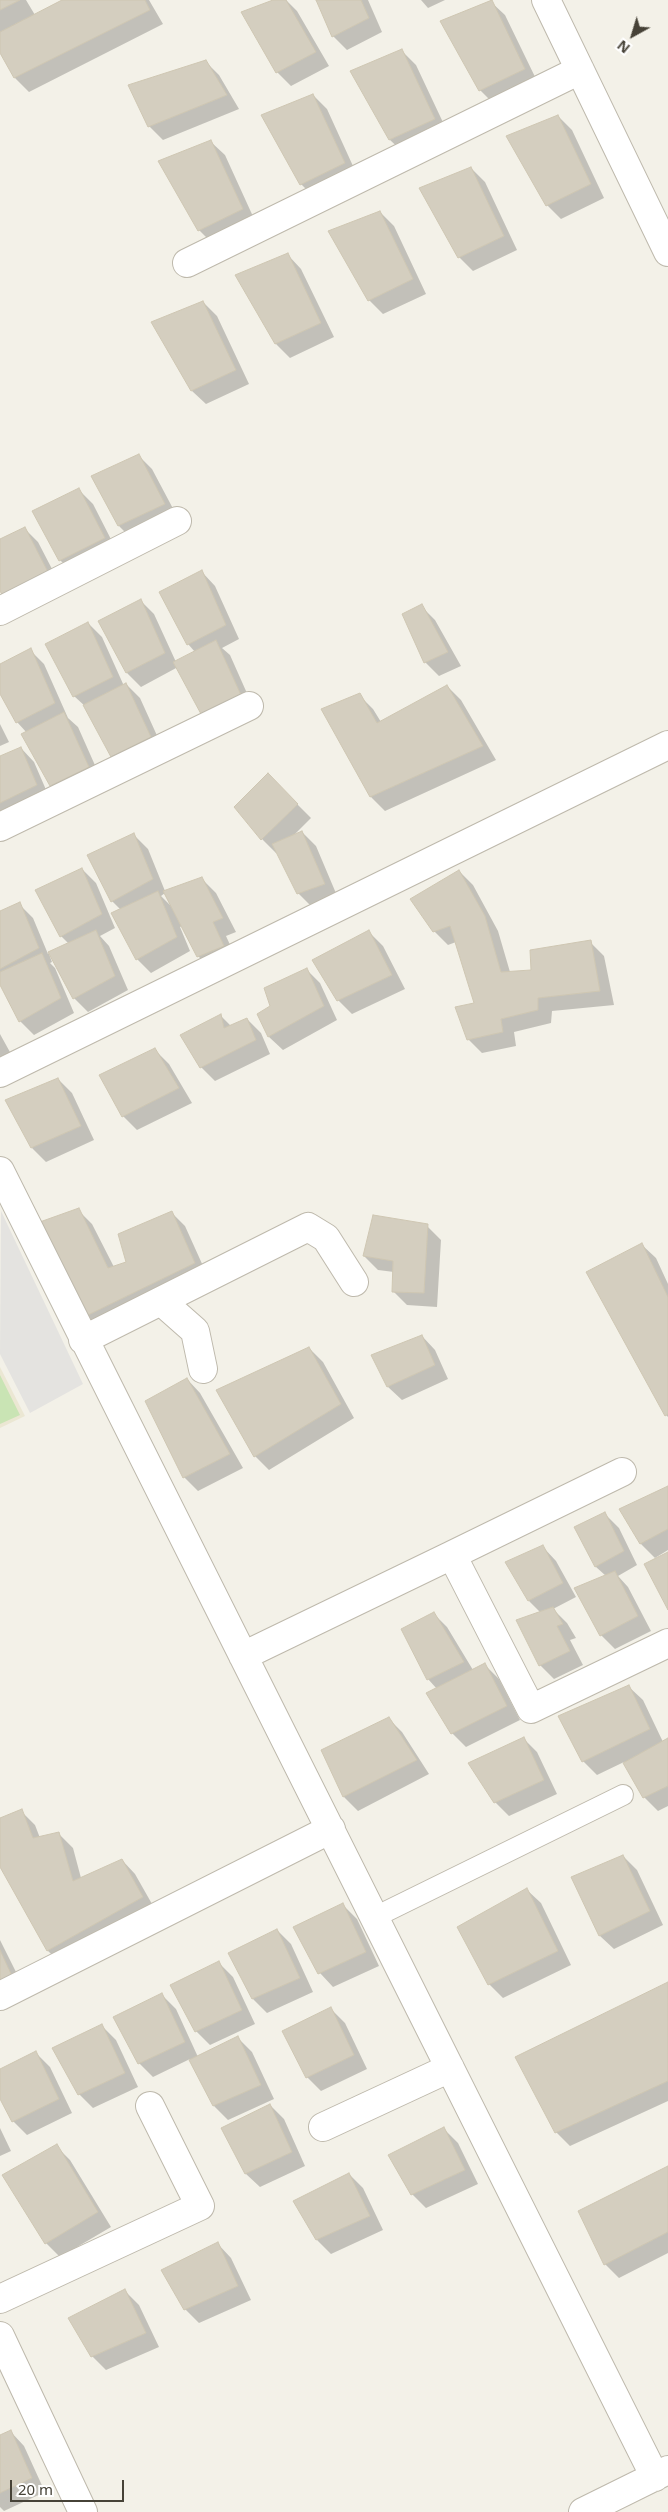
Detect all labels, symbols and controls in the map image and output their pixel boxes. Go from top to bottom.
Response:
north arrow [608,10,658,60]
text: N [613,36,634,58]
scale bar [12,2470,126,2502]
text: 20 m [18,2479,53,2499]

